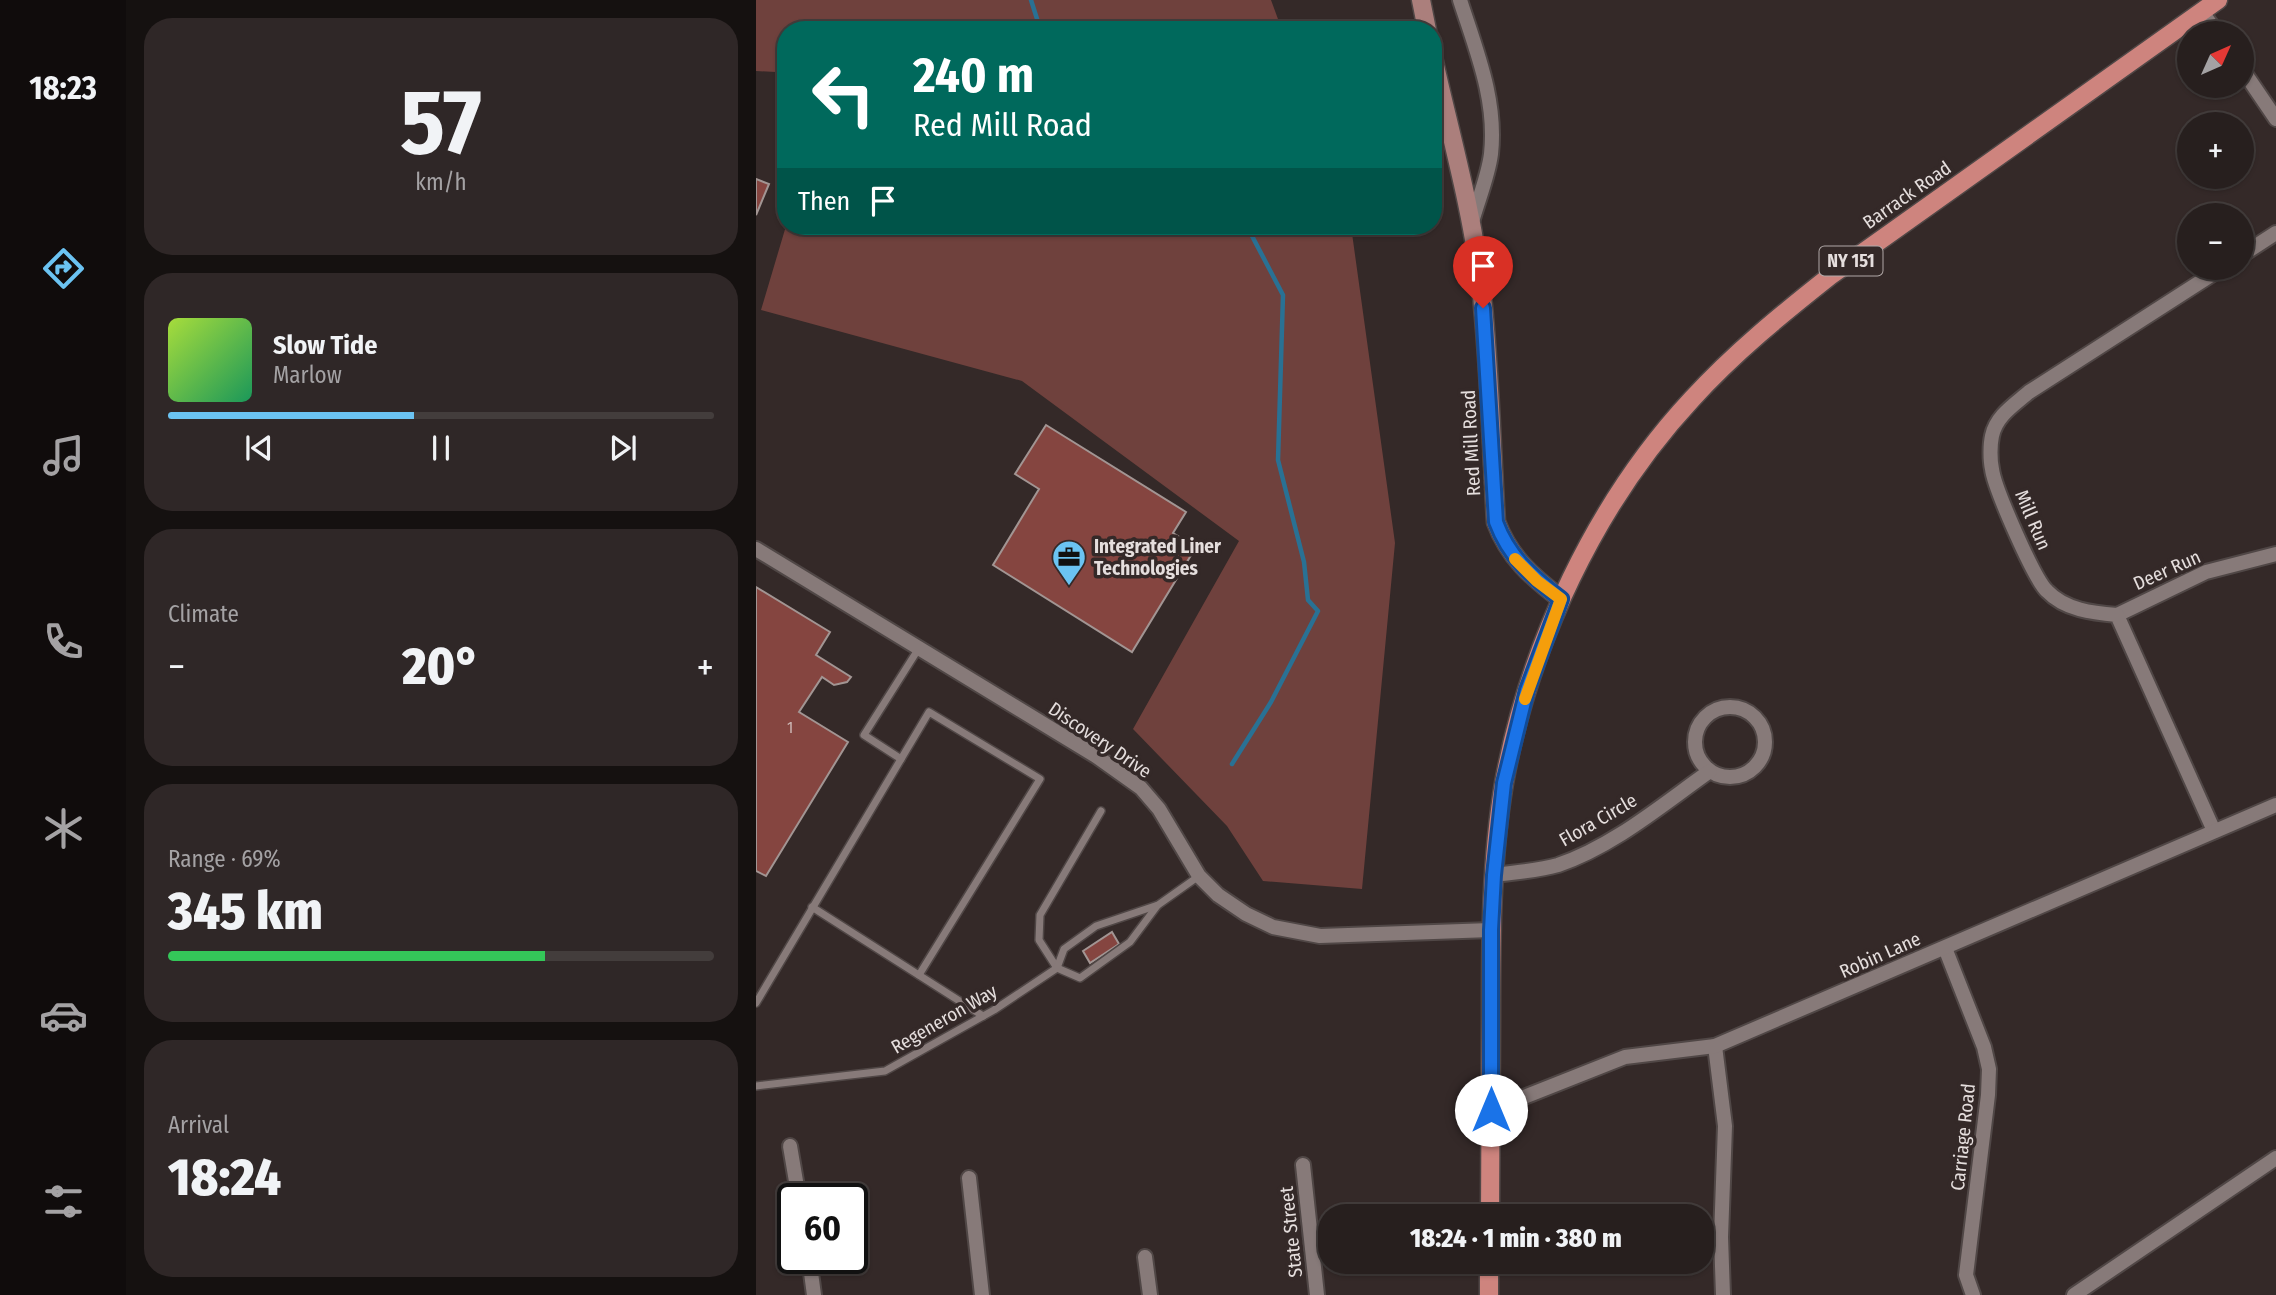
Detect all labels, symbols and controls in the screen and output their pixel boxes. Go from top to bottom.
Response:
north arrow [2177,21,2254,98]
map controls [2177,21,2254,280]
text: 240 m [913,46,1034,105]
icon: left [798,49,889,140]
text: 57 [400,68,482,177]
text: 18:23 [29,69,97,107]
text: Red Mill Road [913,106,1092,144]
button: + [2177,112,2254,189]
street label: Barrack Road [1858,156,1956,234]
text: km/h [415,168,467,196]
icon: arrive [864,182,902,220]
text: Then [798,186,850,217]
button: − [2177,203,2254,280]
pin [1453,236,1513,308]
icon: directions [39,244,88,293]
road number: NY 151 [1820,246,1882,276]
icon: arrive [1464,247,1502,285]
text: Slow Tide [273,330,377,361]
text: Marlow [273,361,342,389]
street label: Red Mill Road [1457,389,1485,497]
icon: previous [240,429,278,467]
icon: pause [422,429,460,467]
icon: next [604,429,642,467]
icon: music [39,431,88,480]
street label: Mill Run [2010,486,2056,554]
place label: Integrated Liner Technologies [1094,535,1222,580]
office icon: Integrated Liner Technologies [1050,538,1088,587]
street label: Deer Run [2130,545,2204,595]
text: Climate [168,600,239,628]
icon: phone [39,617,88,666]
text: 20° [402,635,480,698]
text: − [168,644,185,690]
text: + [697,644,714,690]
street label: Discovery Drive [1044,697,1156,783]
house number: 1 [787,718,793,737]
street label: Flora Circle [1555,789,1641,851]
icon: climate [39,804,88,853]
text: Range · 69% [168,845,281,873]
text: 345 km [168,880,323,943]
street label: Robin Lane [1836,927,1924,983]
street label: Regeneron Way [887,979,1002,1059]
icon: car [39,991,88,1040]
position arrow [1454,1073,1528,1147]
street label: Carriage Road [1946,1082,1980,1192]
text: Arrival [168,1111,229,1139]
text: 18:24 [168,1146,281,1209]
icon: filters [39,1177,88,1226]
speed limit sign: 60 [777,1183,868,1274]
street label: State Street [1275,1185,1307,1279]
text: 18:24 · 1 min · 380 m [1410,1223,1622,1254]

